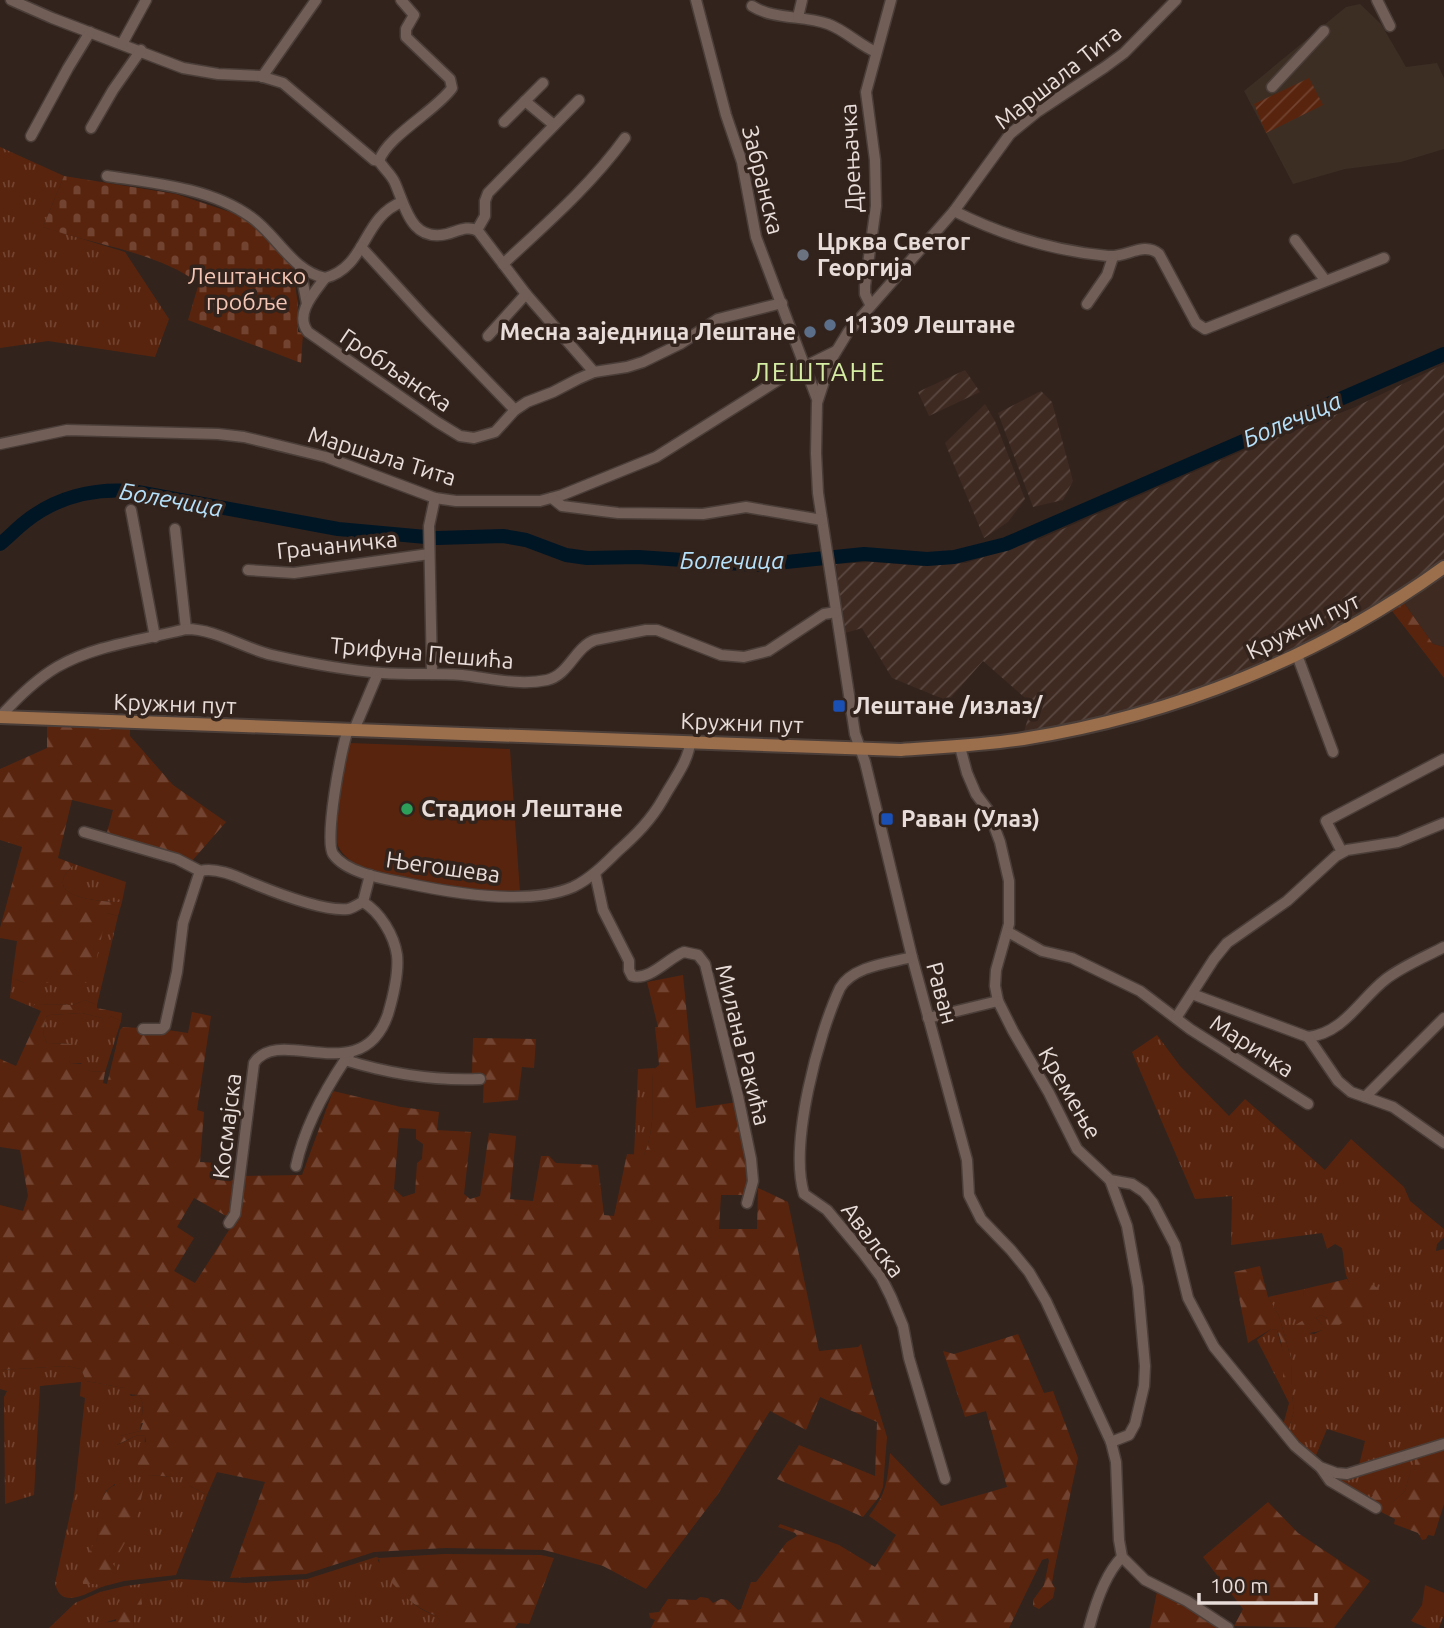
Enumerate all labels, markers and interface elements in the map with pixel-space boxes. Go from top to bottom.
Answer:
street label: Маршала Тита [990,20,1126,134]
street label: Дрењачка [835,103,866,213]
street label: Забранска [738,123,789,237]
place label: Црква Светог Георгија [817,229,970,280]
marker: Црква Светог Георгија [795,247,811,263]
park label: Лештанско гробље [188,263,306,314]
place label: 11309 Лештане [844,312,1016,337]
marker: 11309 Лештане [822,317,838,333]
place label: Месна заједница Лештане [500,319,796,344]
street label: Гробљанска [336,323,457,416]
marker: Месна заједница Лештане [802,324,818,340]
district label: ЛЕШТАНЕ [752,357,886,386]
water label: Болечица [1239,387,1345,452]
street label: Маршала Тита [305,421,459,490]
water label: Болечица [117,477,225,522]
street label: Грачаничка [275,526,399,563]
water label: Болечица [680,547,784,574]
street label: Кружни пут [1242,587,1364,664]
street label: Трифуна Пешића [329,632,515,673]
street label: Кружни пут [113,689,237,718]
place label: Лештане /излаз/ [853,693,1044,718]
marker: Лештане /излаз/ [831,698,847,714]
street label: Кружни пут [680,708,804,737]
place label: Стадион Лештане [421,796,623,821]
marker: Стадион Лештане [399,801,415,817]
place label: Раван (Улаз) [901,806,1040,832]
marker: Раван (Улаз) [879,811,895,827]
street label: Његошева [384,846,502,887]
street label: Раван [922,959,963,1027]
street label: Милана Ракића [711,962,776,1128]
street label: Маричка [1206,1009,1299,1082]
street label: Кремење [1034,1042,1107,1143]
street label: Космајска [208,1072,245,1180]
street label: Авалска [837,1197,910,1282]
scale bar [1199,1562,1316,1606]
text: 100 m [1210,1573,1268,1597]

